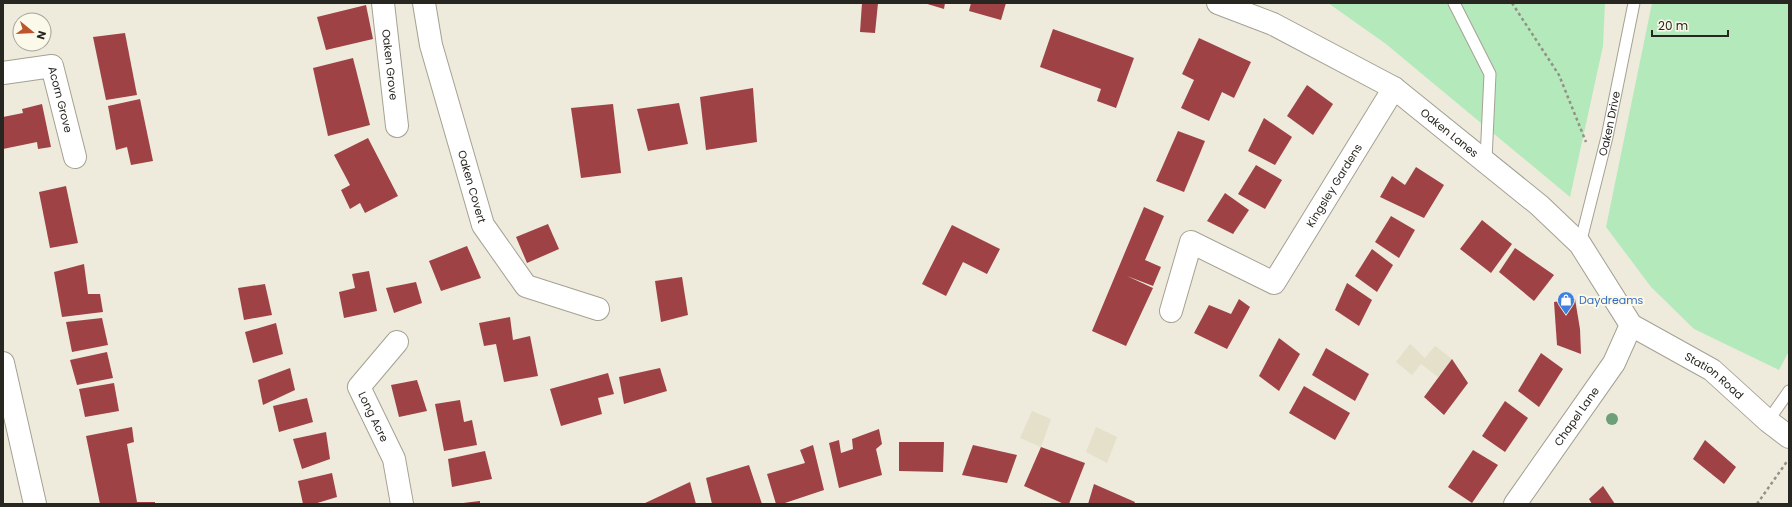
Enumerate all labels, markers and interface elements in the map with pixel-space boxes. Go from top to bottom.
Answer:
north arrow [12,12,52,52]
scale bar [1652,12,1728,38]
text: 20 m [1658,17,1688,34]
street label: Oaken Grove [378,28,402,101]
text: N [33,29,50,42]
street label: Acorn Grove [44,65,77,135]
street label: Oaken Drive [1594,89,1624,158]
street label: Oaken Lanes [1417,104,1482,161]
street label: Kingsley Gardens [1302,140,1366,230]
street label: Oaken Covert [454,148,490,225]
shop icon: Daydreams [1556,290,1576,315]
place label: Daydreams [1579,292,1644,308]
street label: Station Road [1682,348,1747,403]
street label: Chapel Lane [1550,383,1603,449]
street label: Long Acre [354,389,393,445]

